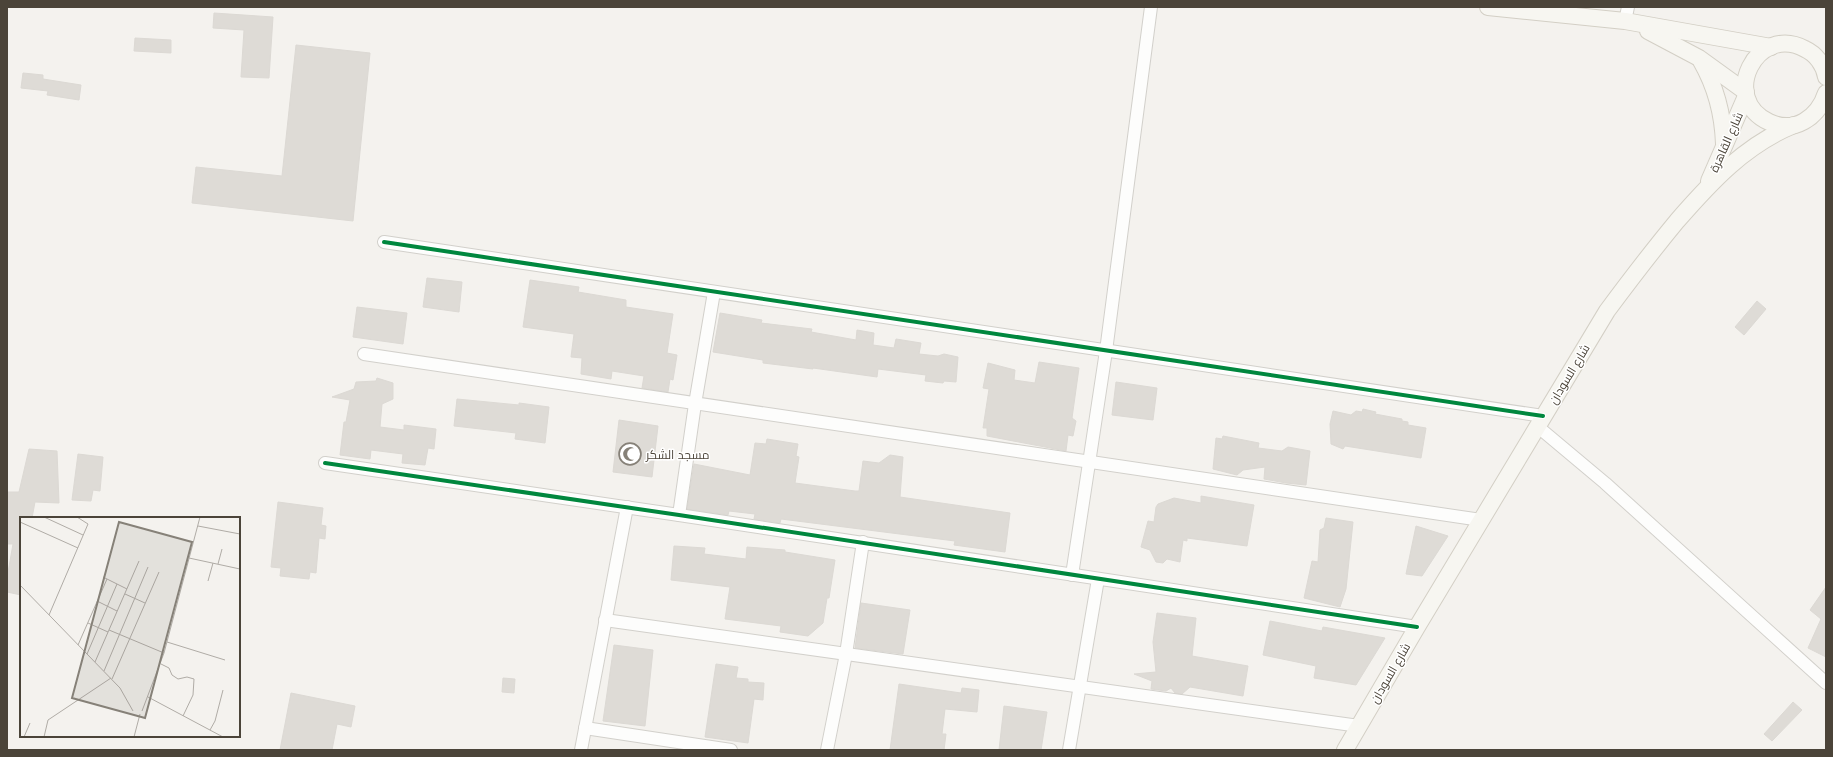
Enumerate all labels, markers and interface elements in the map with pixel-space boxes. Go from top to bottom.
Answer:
street label: شارع القاهرة [1706,109,1747,175]
street label: شارع السودان [1545,341,1594,407]
mosque icon: مسجد الشكر [617,441,643,467]
place label: مسجد الشكر [645,447,709,462]
inset map [20,517,240,737]
street label: شارع السودان [1367,640,1414,706]

